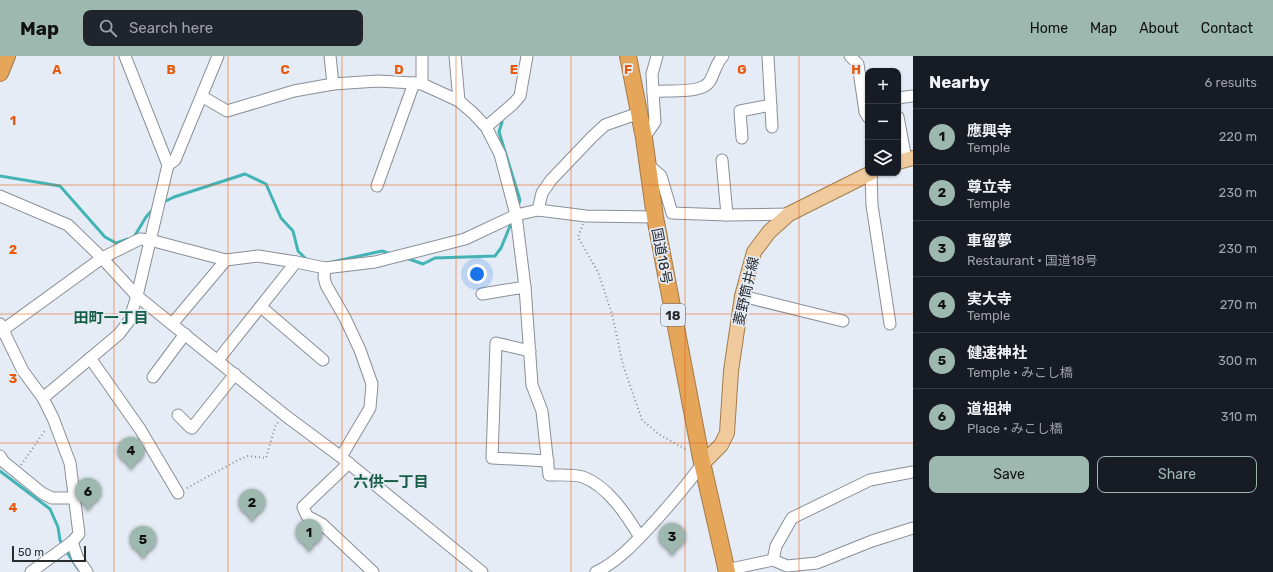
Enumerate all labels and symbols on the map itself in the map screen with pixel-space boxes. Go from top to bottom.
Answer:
text: A [52,62,62,77]
text: B [166,62,176,77]
text: C [280,62,290,77]
text: D [394,62,404,77]
text: E [510,62,518,77]
text: F [624,62,632,77]
text: G [737,62,747,77]
text: H [851,62,861,77]
text: 1 [10,113,16,128]
street label: 国道18号 [648,227,675,286]
text: 2 [9,242,17,257]
street label: 菱野筒井線 [730,255,763,327]
your location [467,264,487,284]
road number: 18 [661,304,685,326]
district label: 田町一丁目 [73,309,149,327]
text: 3 [9,371,18,386]
pin: 4 [118,437,144,470]
district label: 六供一丁目 [353,473,429,491]
pin: 6 [75,478,101,511]
pin: 2 [239,489,265,522]
text: 4 [9,500,18,515]
pin: 1 [296,519,322,552]
pin: 3 [659,523,685,556]
pin: 5 [130,526,156,559]
scale bar [12,544,86,563]

